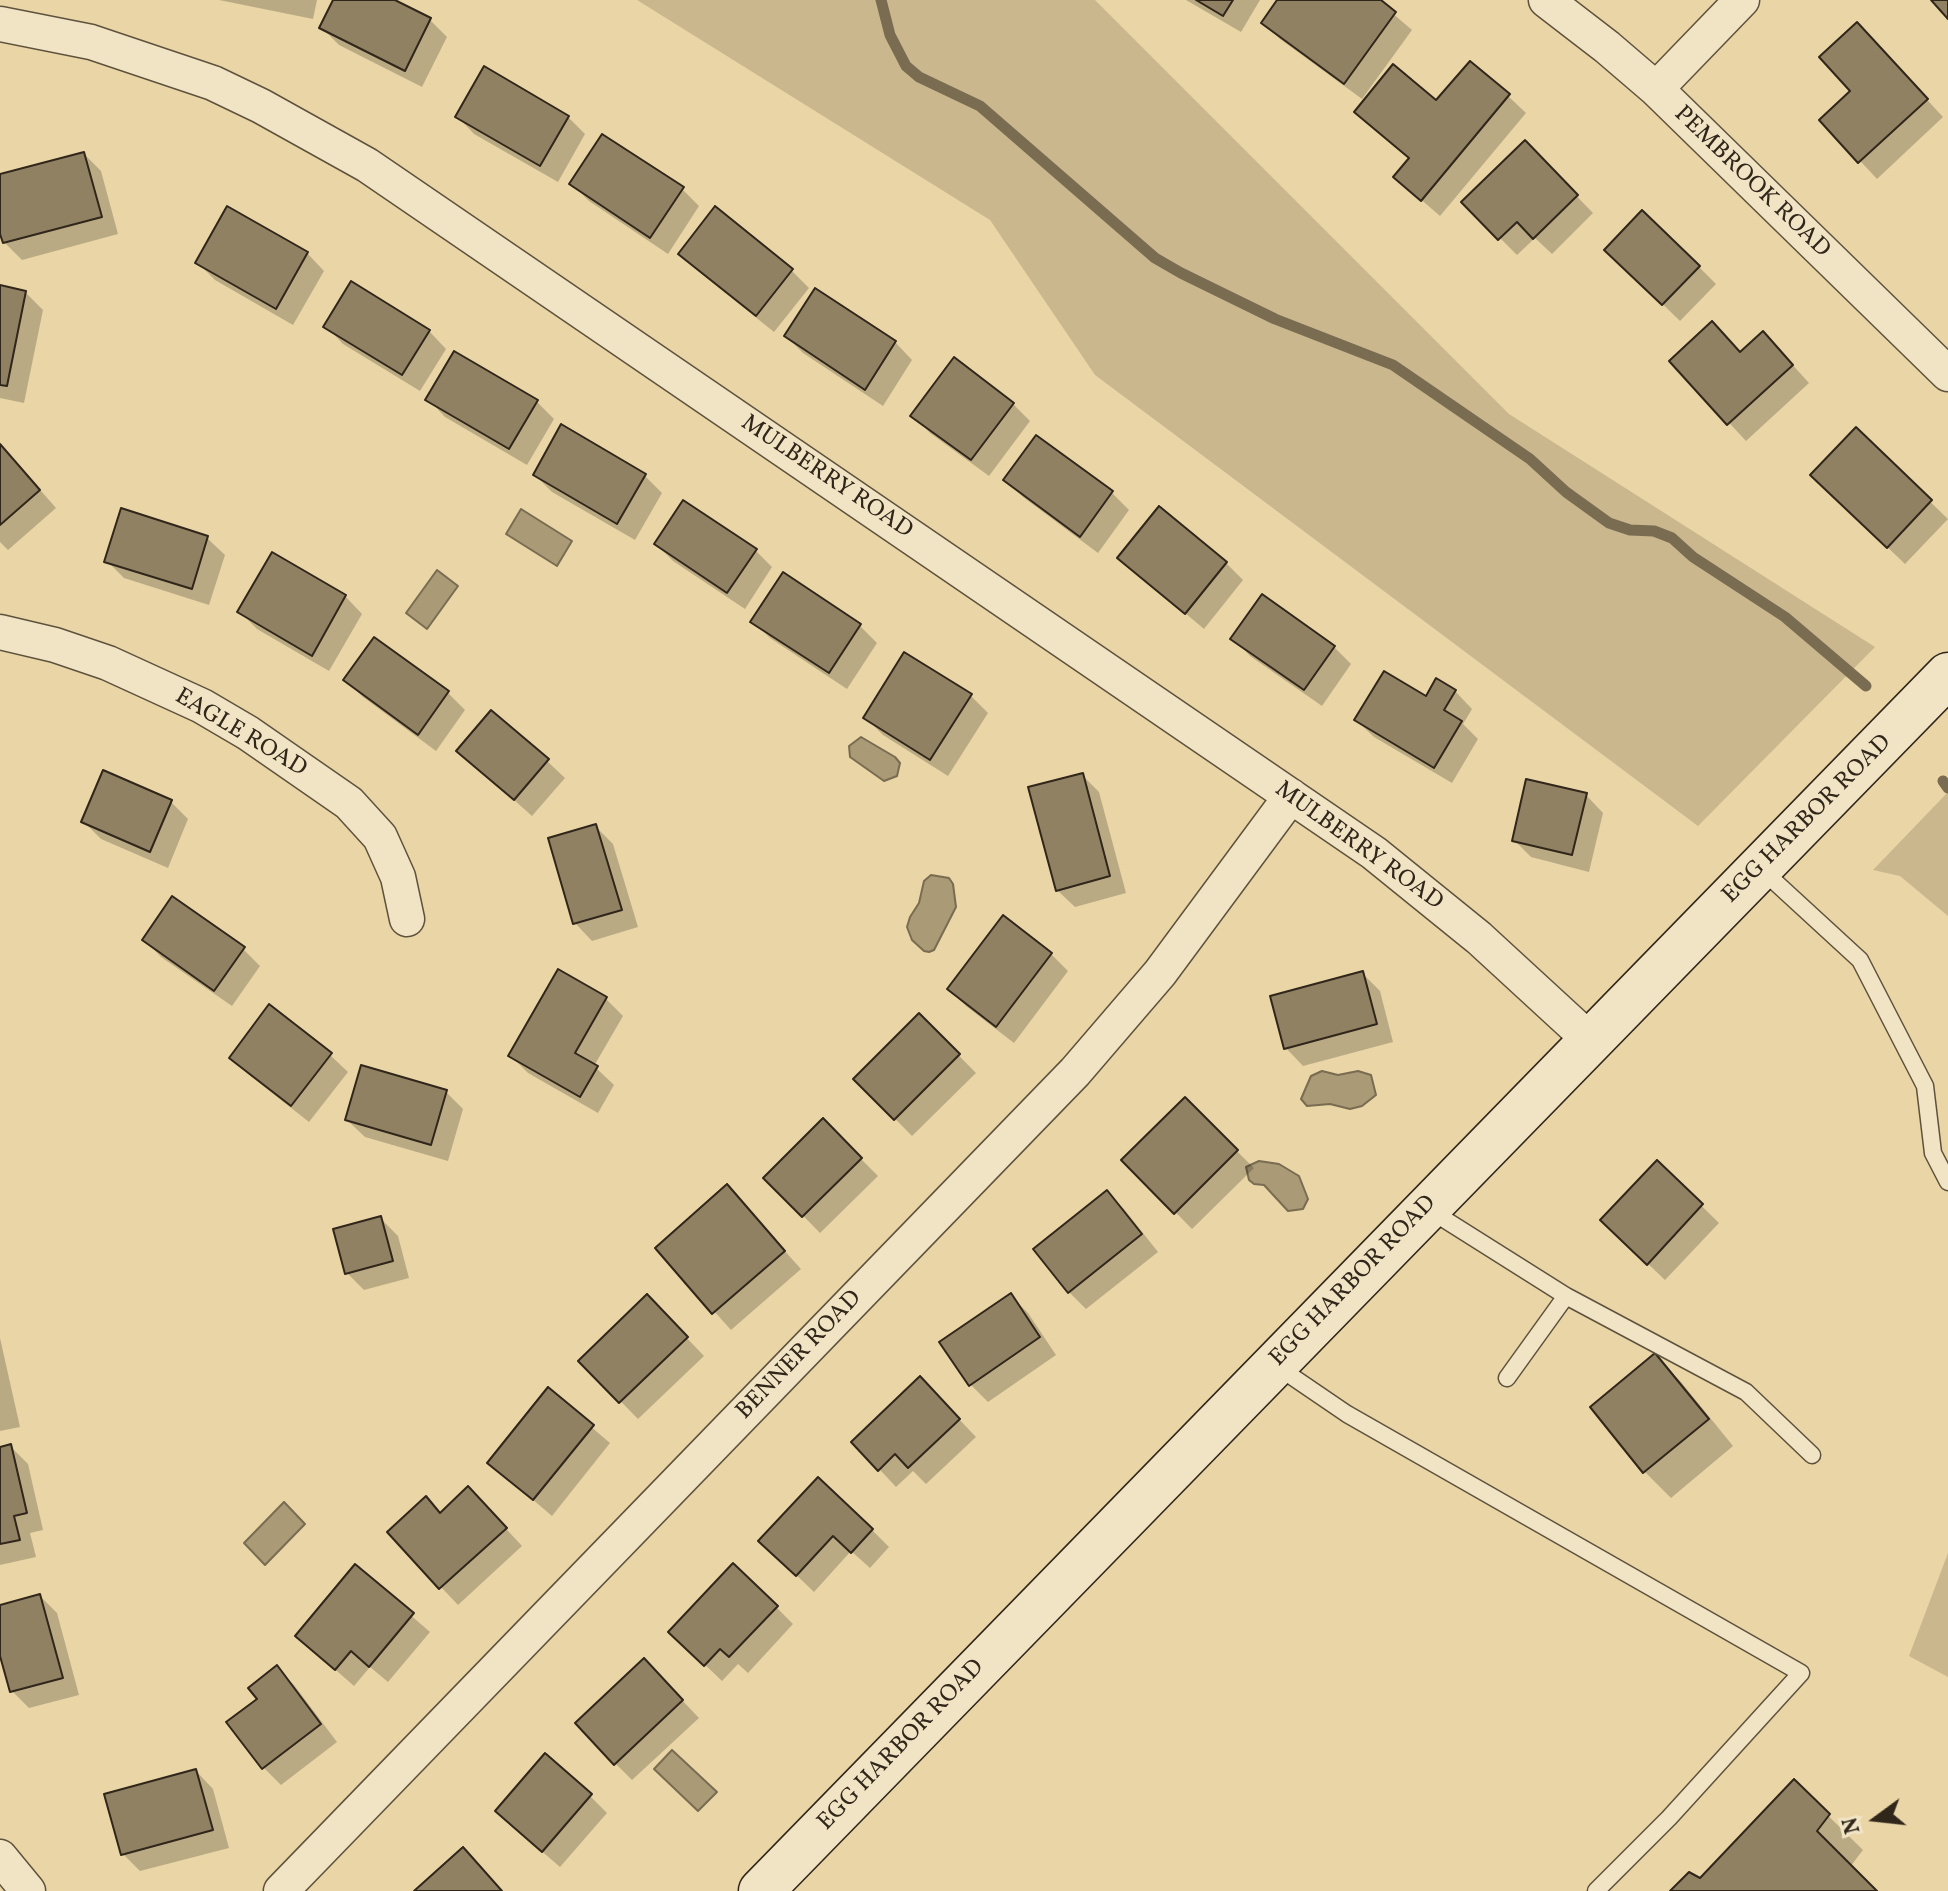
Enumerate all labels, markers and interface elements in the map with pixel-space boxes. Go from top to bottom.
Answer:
street label: PEMBROOK ROAD [1667,101,1835,265]
street label: MULBERRY ROAD [735,410,917,546]
street label: EAGLE ROAD [169,683,311,785]
street label: EGG HARBOR ROAD [1717,729,1899,911]
street label: MULBERRY ROAD [1268,776,1448,918]
street label: EGG HARBOR ROAD [1265,1190,1443,1374]
street label: BENNER ROAD [731,1285,869,1427]
street label: EGG HARBOR ROAD [813,1654,991,1838]
north arrow [1836,1779,1916,1859]
text: N [1835,1814,1869,1837]

